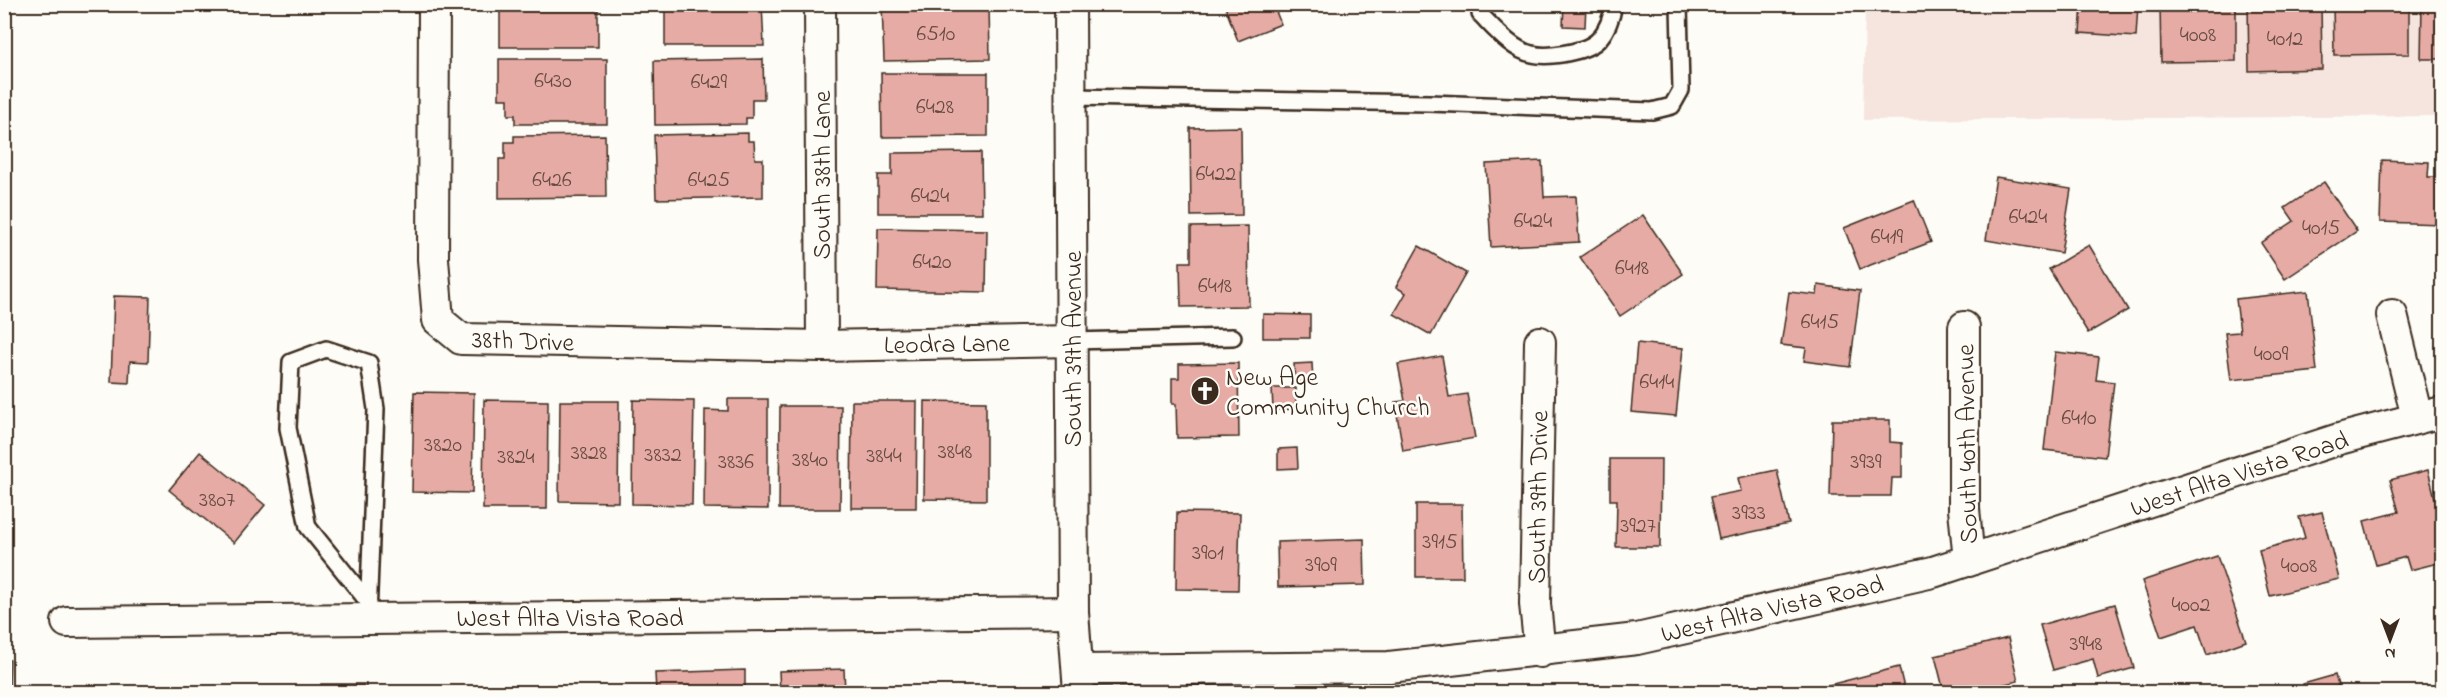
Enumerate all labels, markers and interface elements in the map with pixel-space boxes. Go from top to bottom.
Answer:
house number: 6510 [917,19,955,51]
house number: 4008 [2180,20,2216,52]
house number: 4012 [2267,24,2303,56]
house number: 6430 [534,66,572,98]
house number: 6429 [691,67,728,99]
street label: South 38th Lane [805,90,843,259]
house number: 6428 [916,92,954,124]
house number: 6422 [1196,159,1236,191]
house number: 6426 [532,165,572,197]
house number: 6425 [688,165,730,197]
house number: 6424 [911,181,949,213]
house number: 6424 [2009,202,2047,234]
house number: 6424 [1514,206,1552,238]
house number: 4015 [2302,213,2340,245]
house number: 6419 [1871,222,1904,254]
house number: 6420 [912,247,952,279]
street label: South 39th Avenue [1056,250,1094,447]
house number: 6418 [1615,253,1649,285]
house number: 6418 [1198,271,1232,303]
house number: 6415 [1801,307,1839,339]
street label: 38th Drive [471,322,575,364]
street label: Leodra Lane [884,326,1011,366]
house number: 4009 [2254,339,2289,371]
street label: South 40th Avenue [1948,343,1990,544]
place label: New Age Community Church [1226,360,1430,428]
house number: 6414 [1640,367,1674,399]
church icon: New Age Community Church [1189,375,1221,407]
house number: 6410 [2061,403,2097,435]
street label: South 39th Drive [1519,410,1561,584]
street label: West Alta Vista Road [2126,423,2354,529]
house number: 3820 [424,430,462,462]
house number: 3848 [938,437,972,469]
house number: 3828 [571,438,607,470]
house number: 3832 [644,440,682,472]
house number: 3844 [866,441,902,473]
house number: 3824 [497,442,535,474]
house number: 3840 [792,445,828,477]
house number: 3836 [718,447,754,479]
house number: 3939 [1850,447,1882,479]
house number: 3807 [199,485,235,517]
house number: 3933 [1732,498,1766,530]
house number: 3927 [1620,511,1656,543]
house number: 3915 [1422,527,1458,559]
house number: 3901 [1192,538,1224,570]
house number: 3909 [1305,550,1337,582]
house number: 4008 [2281,551,2317,583]
street label: West Alta Vista Road [1658,567,1888,655]
house number: 4002 [2171,590,2211,622]
street label: West Alta Vista Road [456,601,684,639]
north arrow [2360,610,2420,670]
house number: 3948 [2069,629,2103,661]
text: N [2384,641,2395,665]

